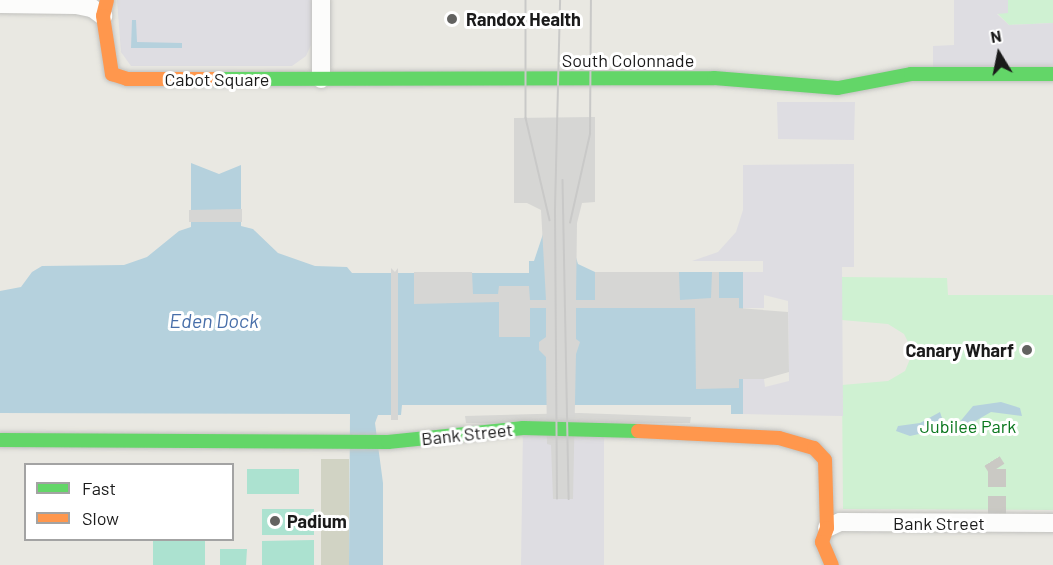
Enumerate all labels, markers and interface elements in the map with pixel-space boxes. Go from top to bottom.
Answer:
place label: Randox Health [466,8,581,30]
marker: Randox Health [443,10,461,28]
north arrow [969,24,1029,84]
text: N [989,26,1003,46]
street label: South Colonnade [562,49,694,71]
street label: Cabot Square [165,68,269,90]
water label: Eden Dock [169,308,259,332]
place label: Canary Wharf [905,339,1014,361]
marker: Canary Wharf [1018,341,1036,359]
park label: Jubilee Park [920,415,1016,437]
street label: Bank Street [420,418,514,450]
legend [24,463,234,541]
text: Fast [82,477,116,499]
text: Slow [82,507,119,529]
place label: Padium [287,510,347,532]
street label: Bank Street [893,512,985,534]
marker: Padium [268,514,282,528]

